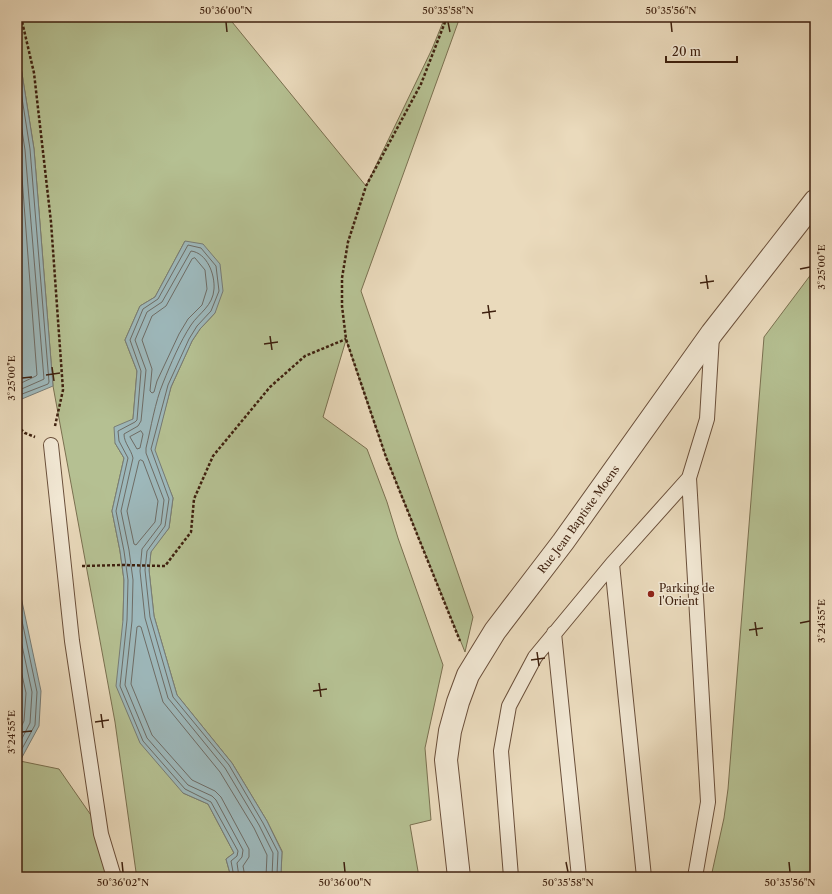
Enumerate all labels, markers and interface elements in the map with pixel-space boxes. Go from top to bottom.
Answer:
text: 50°36'00"N [199,4,253,17]
text: 50°35'58"N [422,4,474,17]
text: 50°35'56"N [645,4,697,17]
scale bar [666,38,737,64]
text: 20 m [672,44,701,59]
text: 3°25'00"E [815,244,828,290]
text: 3°25'00"E [5,355,18,401]
street label: Rue Jean Baptiste Moens [535,462,623,576]
place label: Parking de l'Orient [659,581,715,608]
marker: Parking de l'Orient [646,589,656,599]
text: 3°24'55"E [815,599,828,643]
text: 3°24'55"E [5,710,18,754]
text: 50°36'02"N [97,876,149,889]
text: 50°36'00"N [318,876,372,889]
text: 50°35'58"N [542,876,594,889]
text: 50°35'56"N [764,876,816,889]

